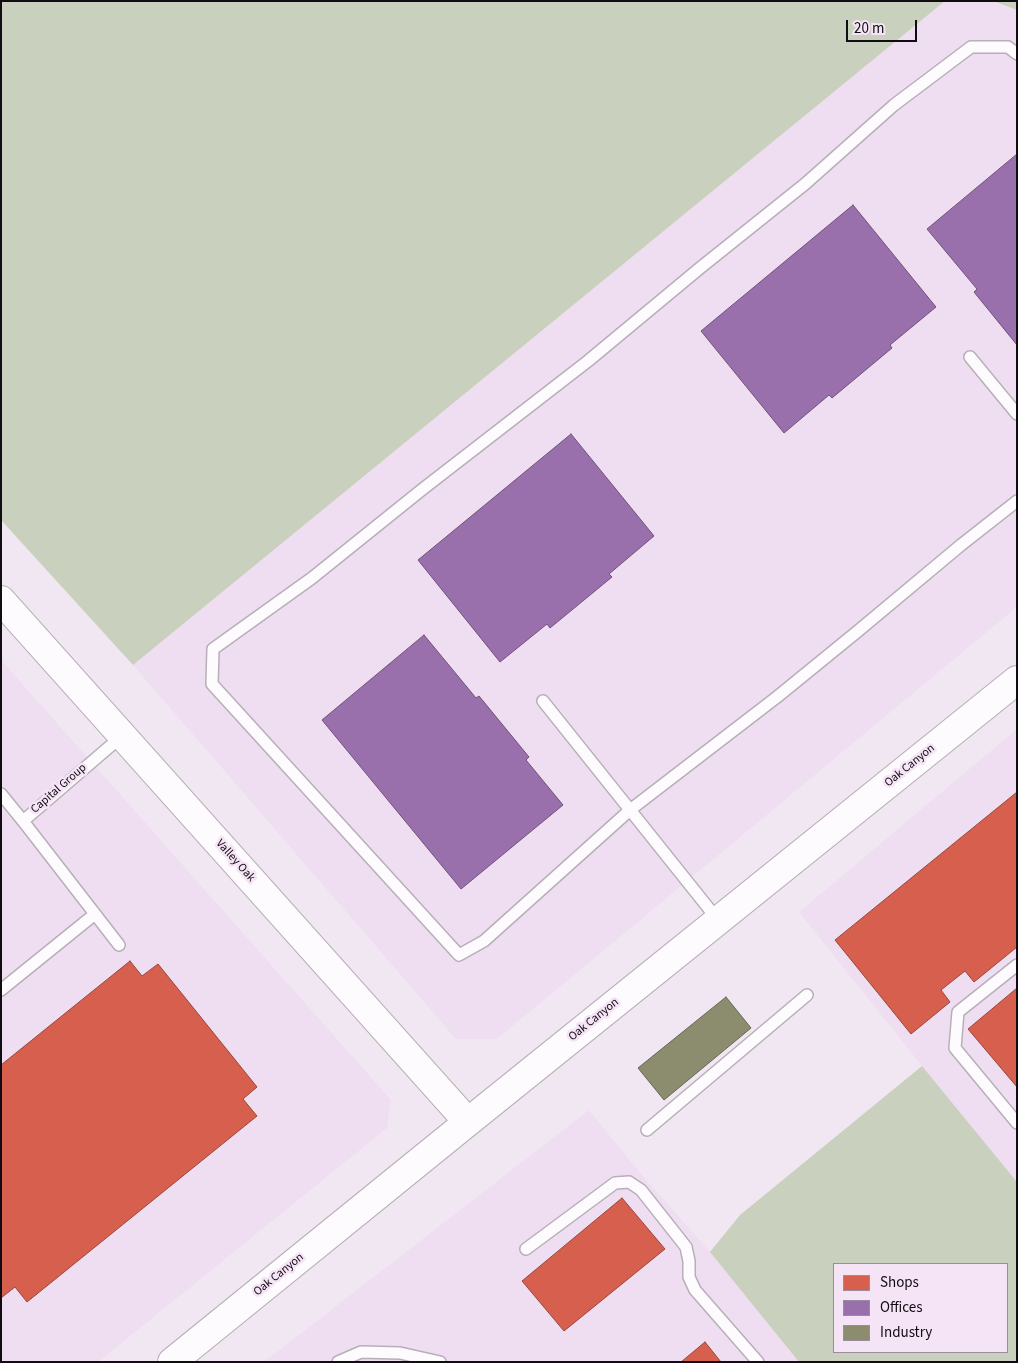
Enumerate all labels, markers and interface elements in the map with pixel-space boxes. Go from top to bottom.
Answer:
scale bar [848,10,919,42]
text: 20 m [854,18,884,39]
street label: Oak Canyon [882,741,938,791]
street label: Capital Group [28,761,90,817]
street label: Valley Oak [212,837,258,885]
street label: Oak Canyon [566,995,622,1045]
street label: Oak Canyon [251,1250,307,1300]
legend [833,1263,1008,1353]
text: Shops [880,1272,919,1293]
text: Offices [880,1297,923,1318]
text: Industry [880,1322,932,1343]

